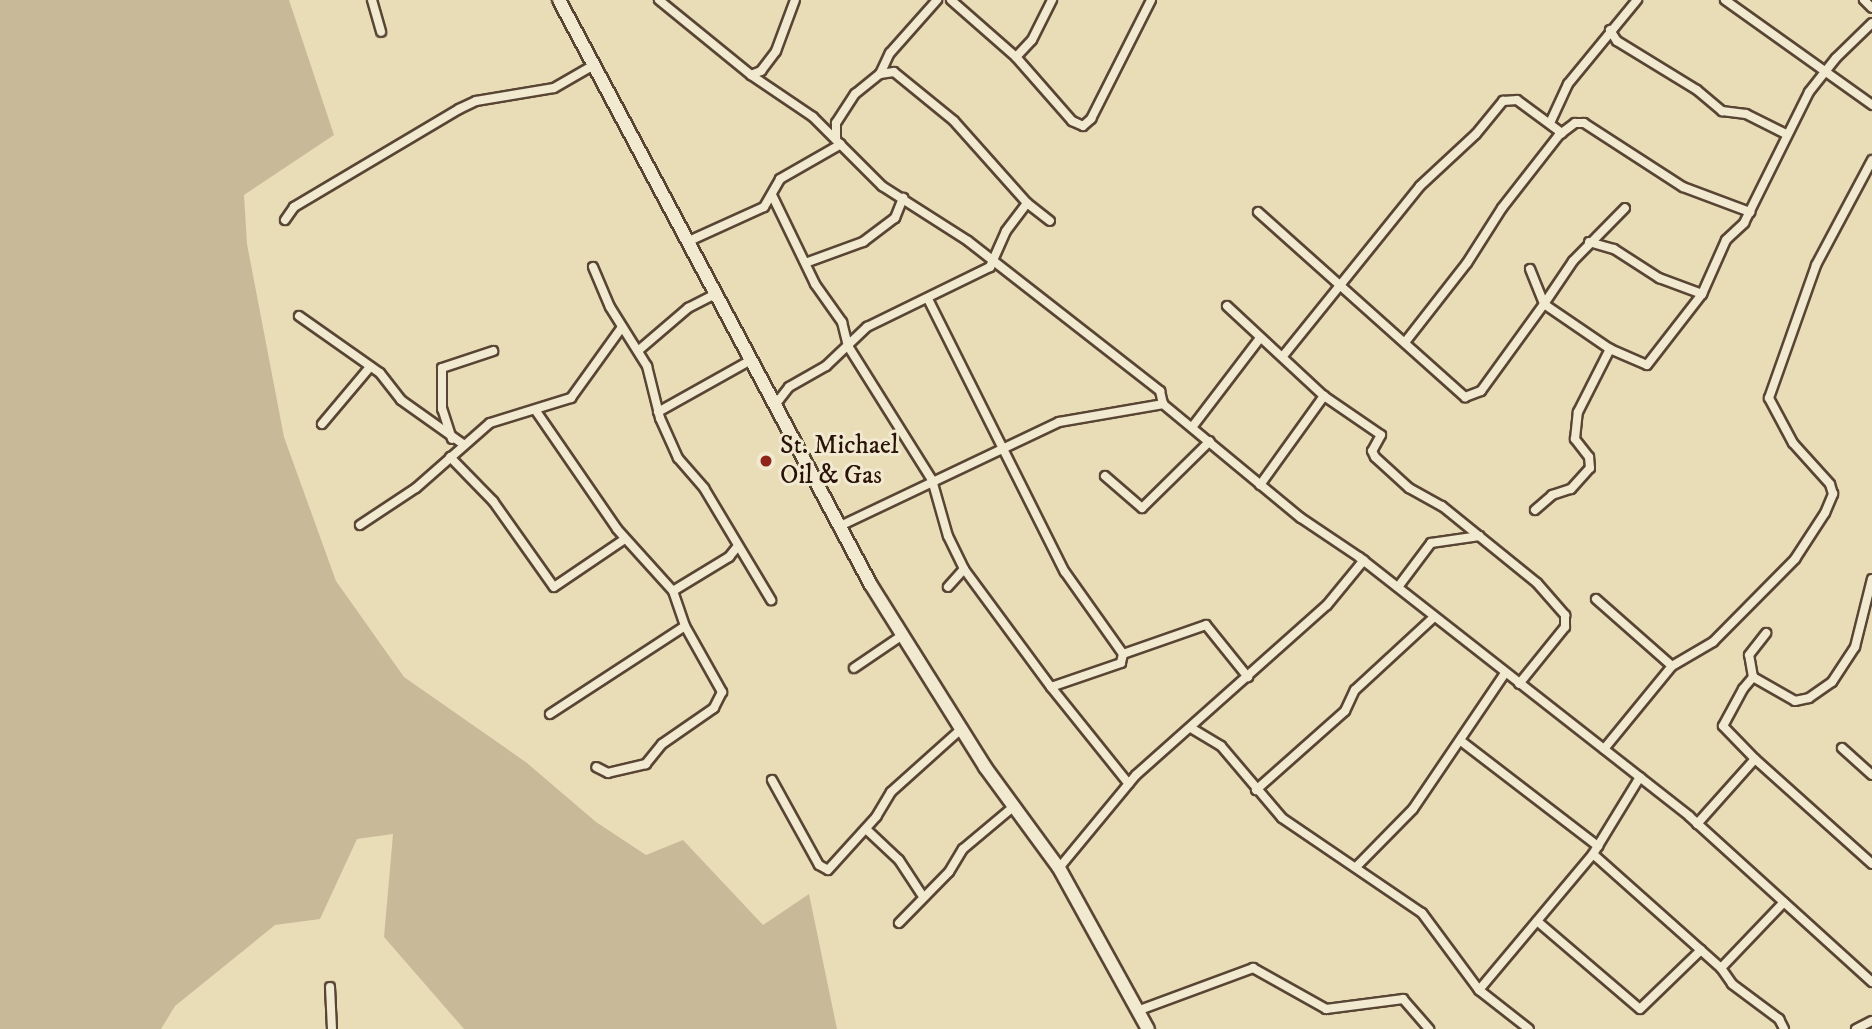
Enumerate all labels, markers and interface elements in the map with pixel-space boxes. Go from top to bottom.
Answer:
place label: St. Michael Oil & Gas [780,430,899,492]
marker: St. Michael Oil & Gas [758,453,774,469]

